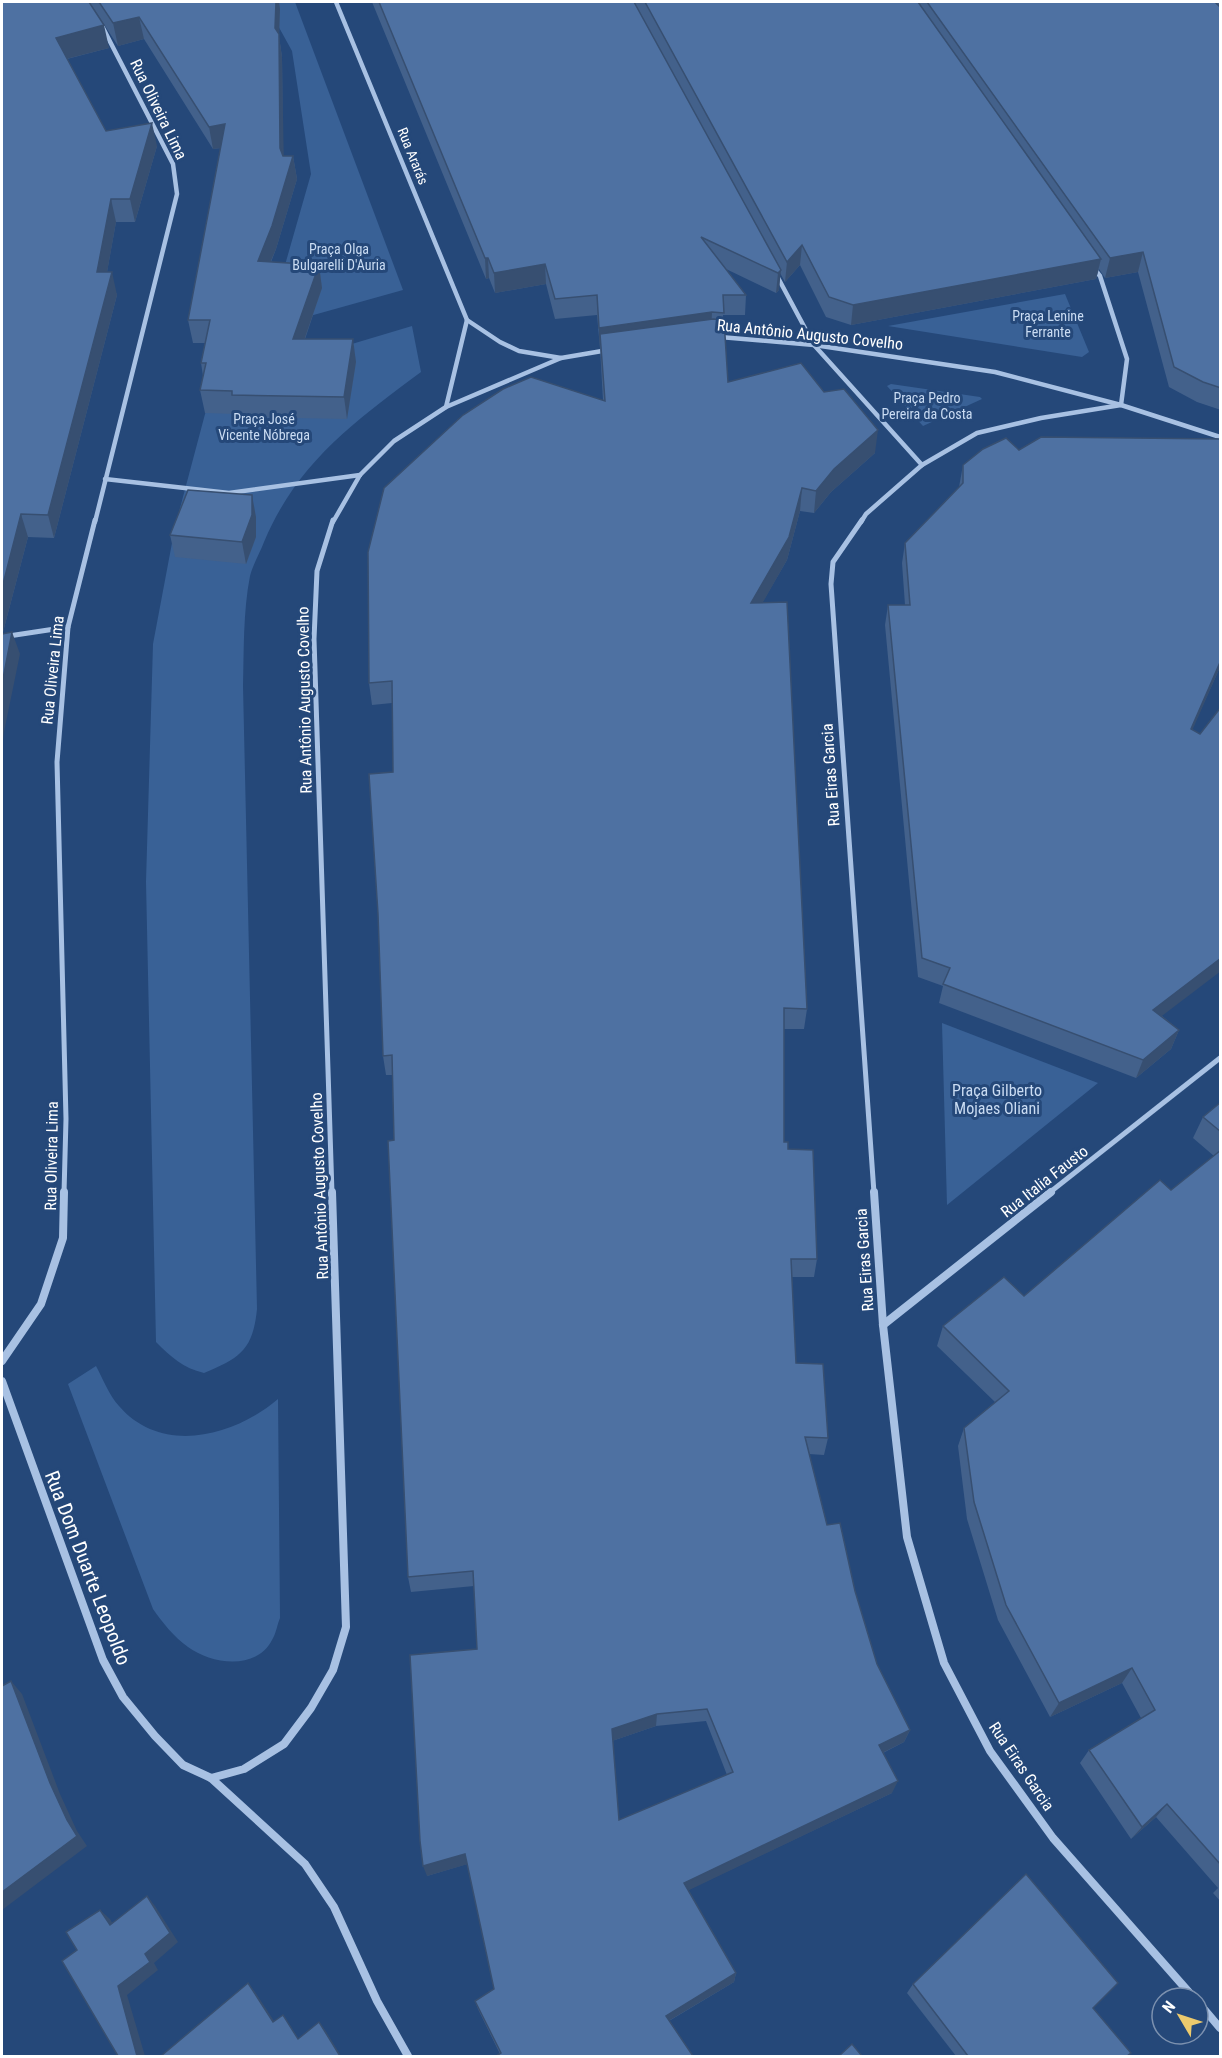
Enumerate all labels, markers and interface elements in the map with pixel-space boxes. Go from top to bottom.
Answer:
street label: Rua Oliveira Lima [126,56,191,163]
street label: Rua Ararás [394,125,432,187]
park label: Praça Olga Bulgarelli D'Auria [292,241,386,273]
park label: Praça Lenine Ferrante [1012,308,1084,340]
street label: Rua Antônio Augusto Covelho [716,315,904,354]
park label: Praça Pedro Pereira da Costa [881,390,973,422]
park label: Praça José Vicente Nóbrega [218,411,310,443]
street label: Rua Antônio Augusto Covelho [293,606,316,794]
street label: Rua Oliveira Lima [37,615,68,725]
street label: Rua Eiras Garcia [817,723,844,827]
park label: Praça Gilberto Mojaes Oliani [952,1081,1042,1118]
street label: Rua Antônio Augusto Covelho [307,1092,332,1280]
street label: Rua Oliveira Lima [41,1101,62,1211]
street label: Rua Italia Fausto [997,1141,1092,1221]
street label: Rua Eiras Garcia [851,1208,878,1312]
street label: Rua Dom Duarte Leopoldo [40,1468,136,1668]
street label: Rua Eiras Garcia [985,1718,1058,1814]
north arrow [1150,1986,1210,2046]
text: N [1158,1997,1179,2017]

